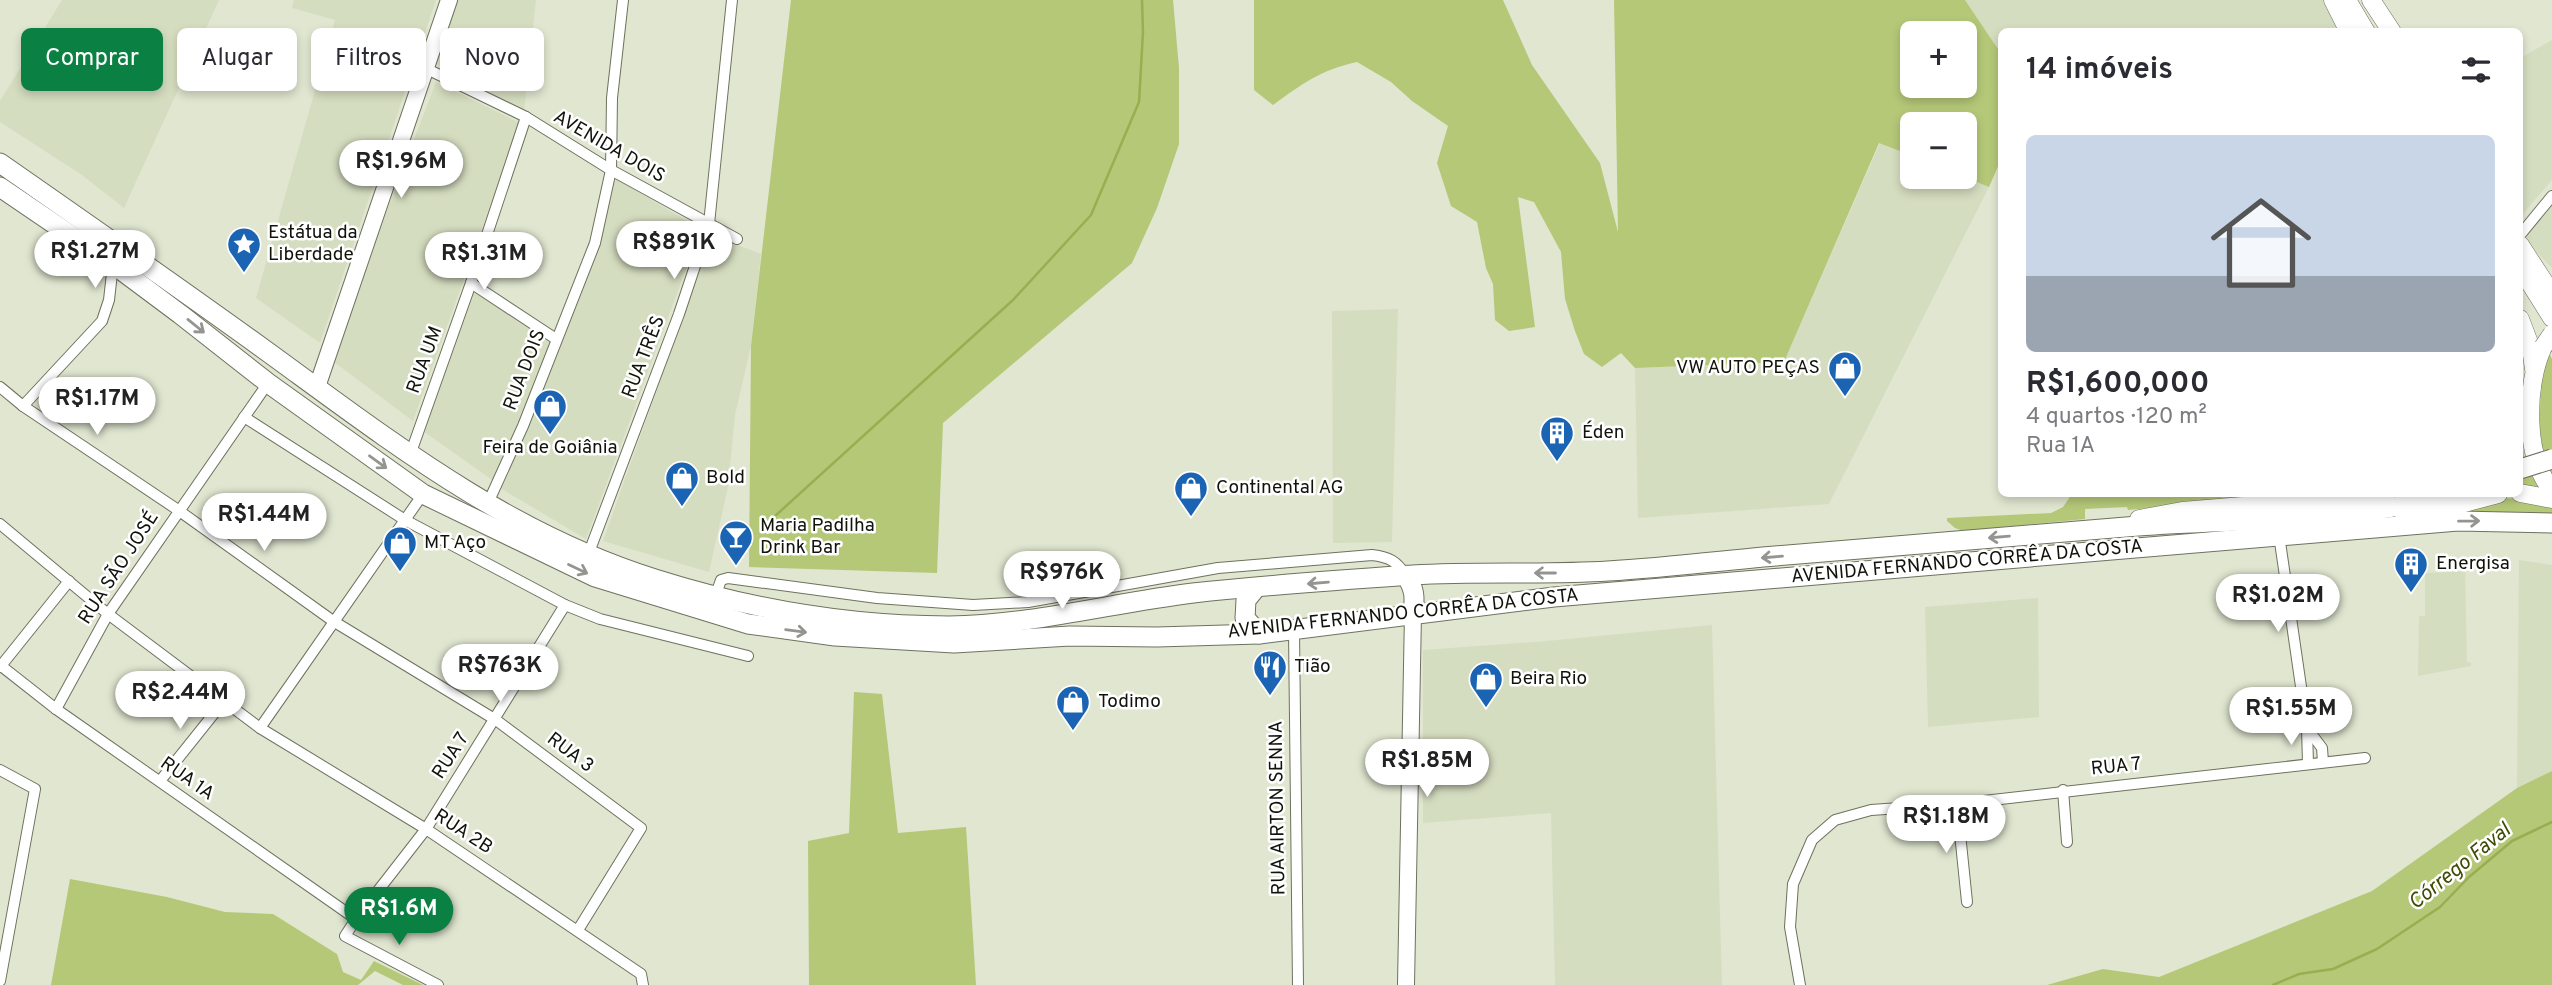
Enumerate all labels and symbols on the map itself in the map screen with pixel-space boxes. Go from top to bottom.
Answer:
street label: AVENIDA DOIS [549,105,669,189]
pin: R$1.96M [336,140,466,200]
place label: Estátua da Liberdade [268,221,358,267]
pin: R$891K [617,222,731,281]
place icon: Estátua da Liberdade [225,225,263,274]
pin: R$1.27M [30,230,160,290]
pin: R$1.31M [419,232,549,292]
street label: RUA TRÊS [616,312,671,402]
one-way arrow [186,318,204,333]
street label: RUA UM [402,323,448,397]
street label: RUA DOIS [499,326,551,414]
shop icon: VW AUTO PEÇAS [1826,349,1864,398]
place label: VW AUTO PEÇAS [1676,356,1820,380]
pin: R$1.17M [32,378,162,437]
shop icon: Feira de Goiânia [531,387,569,436]
building icon: Éden [1538,414,1576,463]
place label: Éden [1582,420,1625,445]
place label: Feira de Goiânia [482,436,618,460]
one-way arrow [368,455,387,469]
shop icon: Bold [663,459,701,508]
place label: Bold [706,466,745,490]
shop icon: Continental AG [1172,469,1210,518]
place label: Continental AG [1216,476,1344,500]
pin: R$1.44M [199,494,329,553]
street label: RUA SÃO JOSÉ [73,506,164,629]
place label: Maria Padilha Drink Bar [760,514,875,560]
one-way arrow [2457,515,2480,528]
bar icon: Maria Padilha Drink Bar [717,518,755,567]
shop icon: MT Aço [381,524,419,573]
place label: MT Aço [424,531,486,555]
one-way arrow [1988,531,2010,544]
street label: AVENIDA FERNANDO CORRÊA DA COSTA [1790,534,2144,589]
building icon: Energisa [2392,545,2430,594]
one-way arrow [1761,551,1784,564]
pin: R$976K [1005,552,1119,611]
place label: Energisa [2436,552,2510,576]
one-way arrow [567,563,588,576]
one-way arrow [1534,566,1557,580]
pin: R$1.02M [2213,574,2343,634]
one-way arrow [1307,577,1330,590]
street label: AVENIDA FERNANDO CORRÊA DA COSTA [1226,583,1580,644]
one-way arrow [784,625,807,638]
pin: R$763K [443,644,557,704]
restaurant icon: Tião [1251,648,1289,697]
place label: Tião [1294,655,1331,679]
shop icon: Beira Rio [1467,660,1505,709]
place label: Beira Rio [1510,667,1587,691]
pin: R$2.44M [115,672,245,731]
shop icon: Todimo [1054,683,1092,732]
pin: R$1.55M [2226,688,2356,747]
place label: Todimo [1098,690,1161,714]
street label: RUA AIRTON SENNA [1264,720,1292,896]
street label: RUA 7 [427,728,475,784]
street label: RUA 3 [542,728,598,778]
pin: R$1.85M [1362,740,1492,799]
street label: RUA 1A [155,752,219,806]
street label: RUA 7 [2090,752,2142,782]
pin: R$1.18M [1881,796,2011,855]
street label: RUA 2B [429,804,497,860]
water label: Córrego Faval [2403,816,2518,916]
pin: R$1.6M [342,888,456,947]

